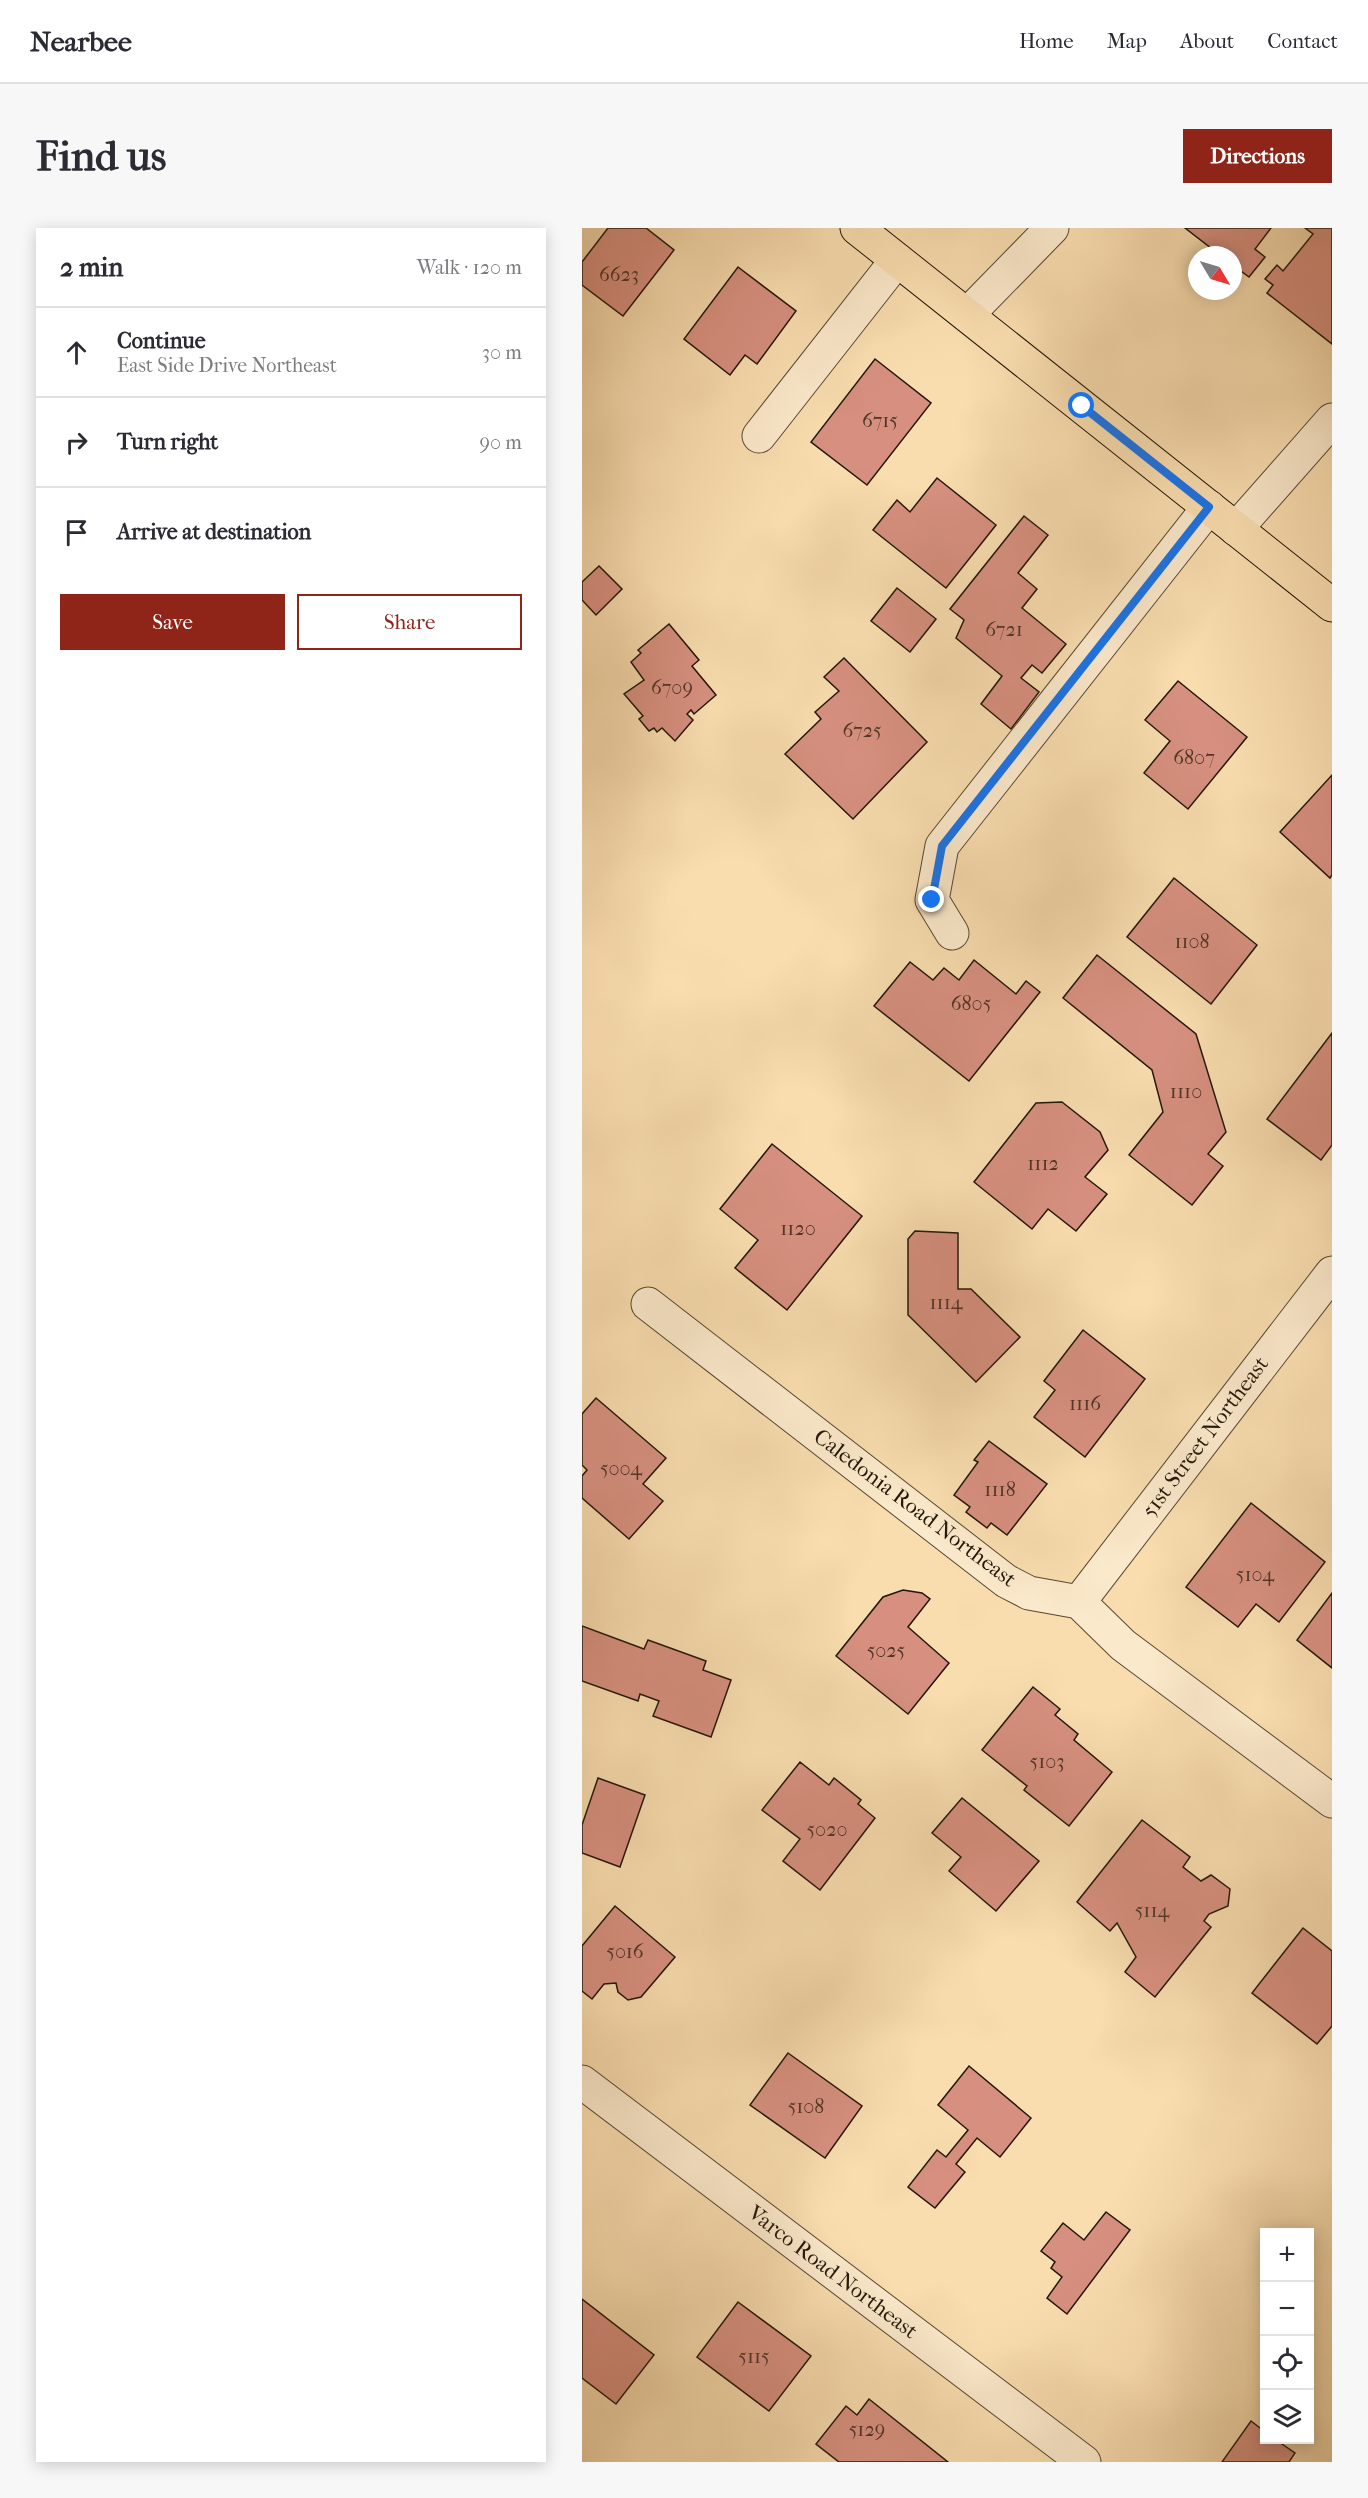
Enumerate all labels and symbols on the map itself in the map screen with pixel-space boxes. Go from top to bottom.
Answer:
north arrow [1188,246,1242,300]
house number: 6623 [599,263,639,286]
route start [1068,392,1094,418]
house number: 6715 [862,409,898,432]
house number: 6721 [985,618,1023,641]
house number: 6709 [651,676,693,699]
house number: 6725 [842,719,882,742]
house number: 6807 [1173,746,1215,769]
route end [918,886,944,912]
house number: 1108 [1174,930,1210,953]
house number: 6805 [951,992,991,1015]
house number: 1110 [1170,1080,1202,1103]
house number: 1112 [1027,1152,1059,1175]
house number: 1120 [780,1217,816,1240]
house number: 1114 [929,1291,964,1314]
street label: 51st Street Northeast [1136,1351,1274,1523]
house number: 1116 [1069,1392,1101,1415]
street label: Caledonia Road Northeast [809,1423,1021,1593]
house number: 5004 [600,1457,643,1480]
house number: 1118 [984,1478,1016,1501]
house number: 5104 [1236,1563,1275,1586]
house number: 5025 [867,1639,905,1662]
house number: 5103 [1030,1750,1064,1773]
house number: 5020 [807,1818,847,1841]
house number: 5114 [1135,1899,1171,1922]
house number: 5016 [606,1940,644,1963]
house number: 5108 [788,2095,824,2118]
street label: Varco Road Northeast [742,2199,923,2344]
house number: 5115 [738,2345,770,2368]
house number: 5129 [849,2418,885,2441]

